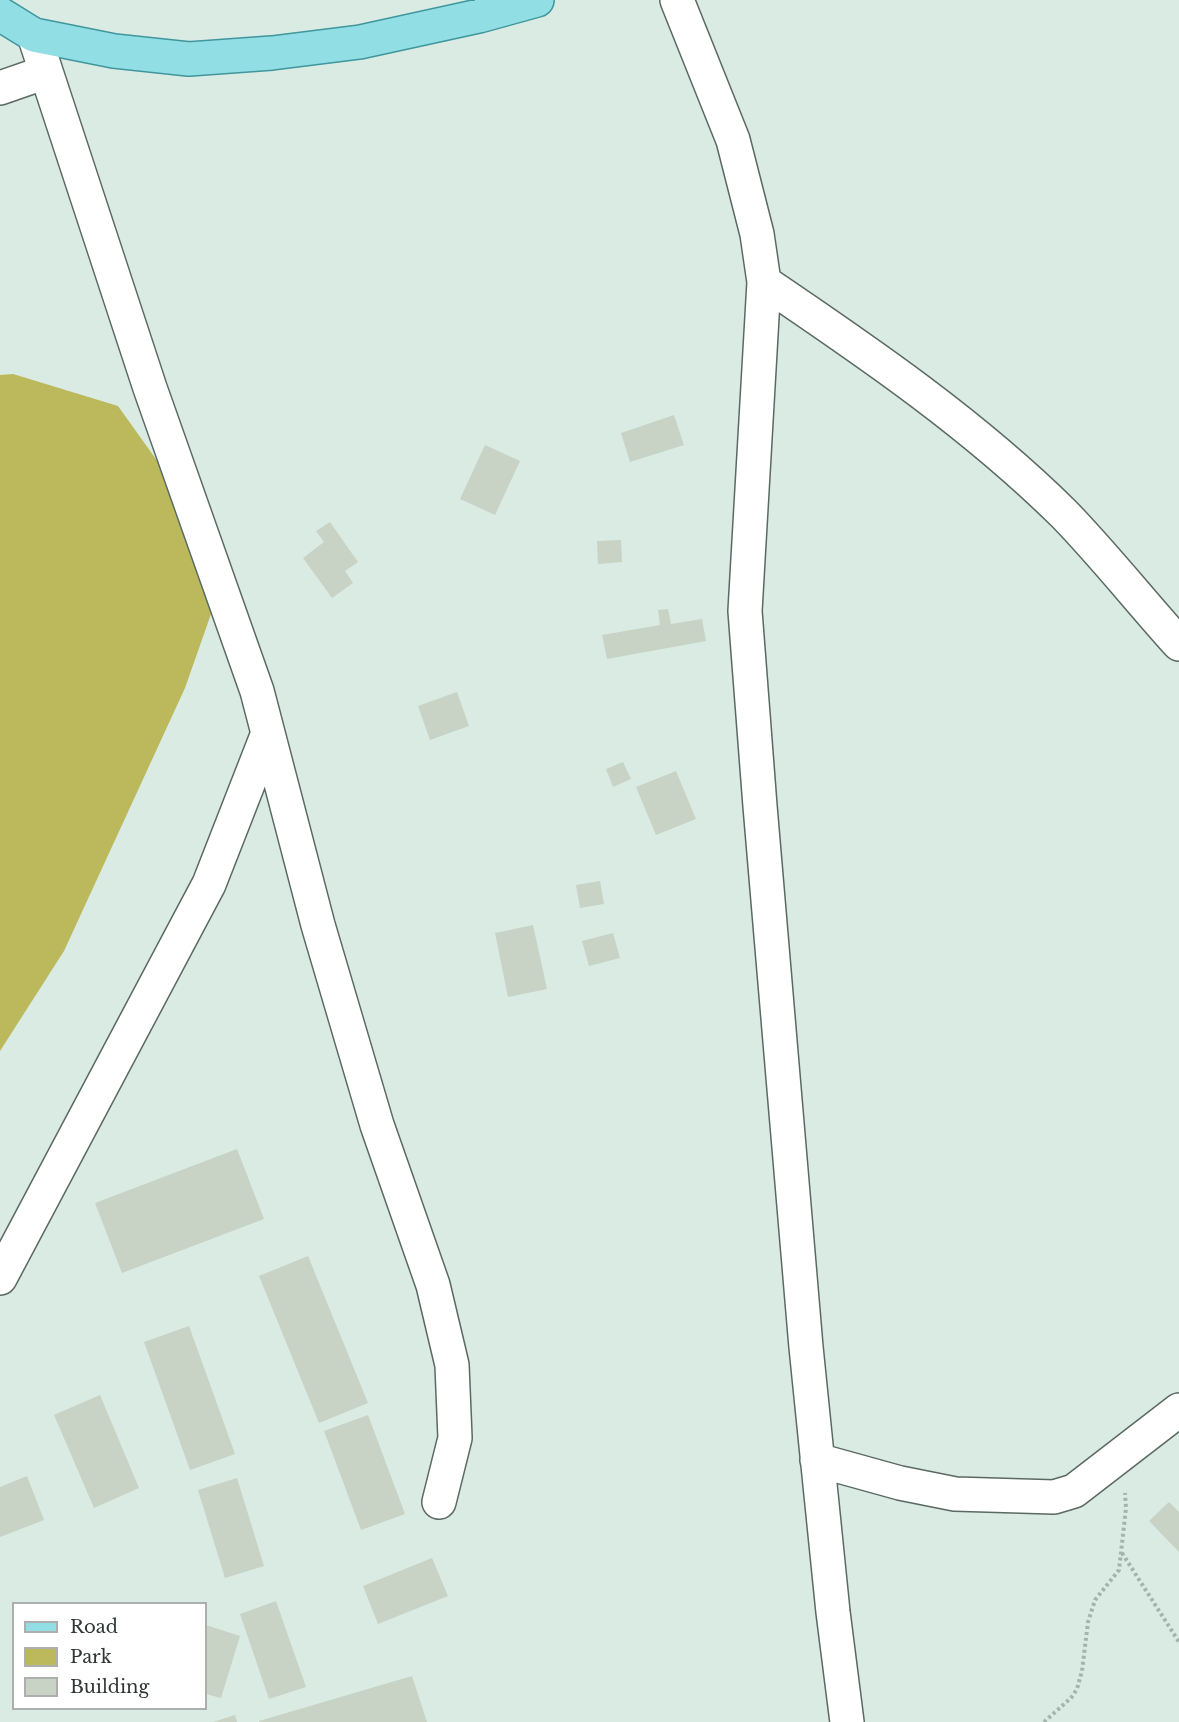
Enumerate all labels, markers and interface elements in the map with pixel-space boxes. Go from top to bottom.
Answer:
legend [12,1602,207,1710]
text: Road [70,1616,118,1638]
text: Park [70,1646,112,1668]
text: Building [70,1676,149,1698]

